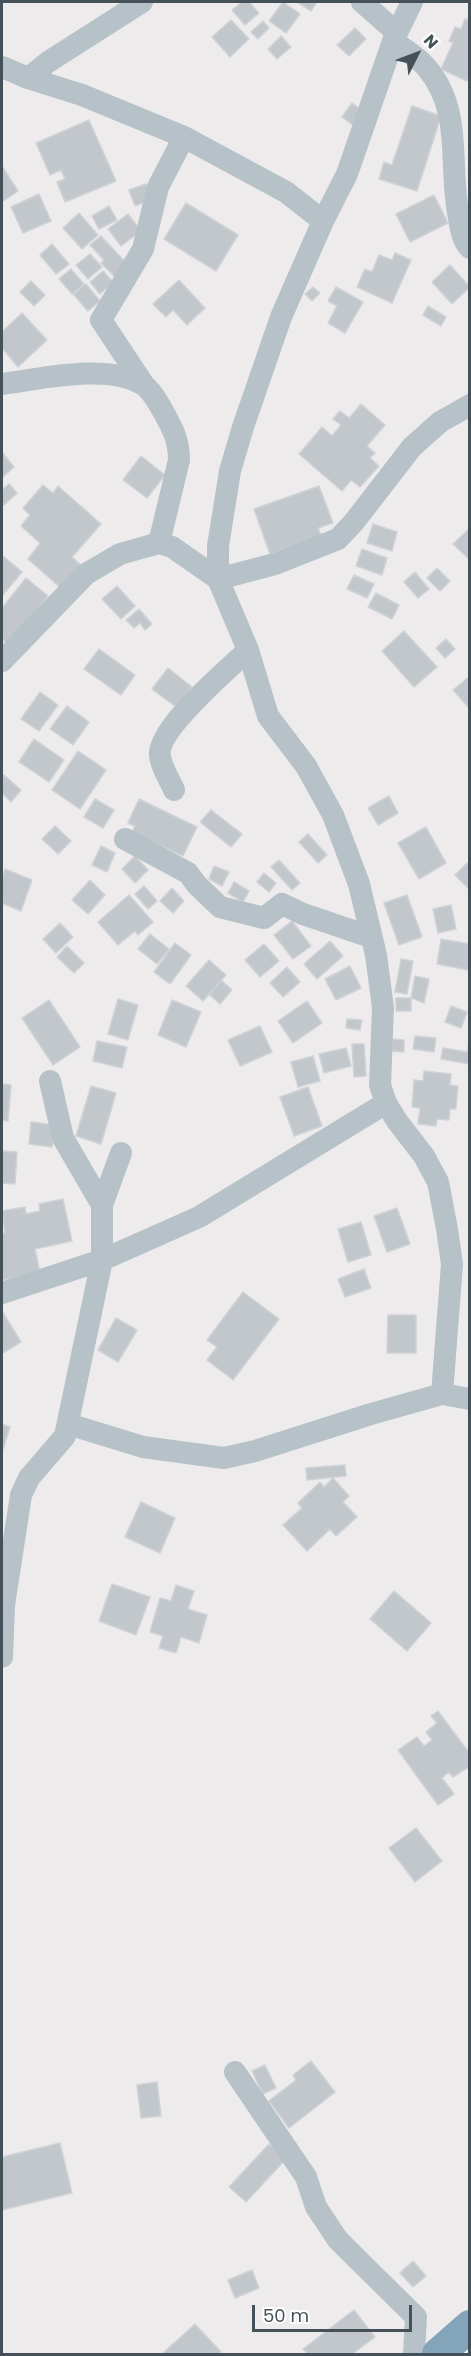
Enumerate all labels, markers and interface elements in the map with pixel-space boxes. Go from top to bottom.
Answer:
north arrow [387,24,447,84]
text: N [418,29,443,54]
scale bar [255,2293,416,2331]
text: 50 m [263,2303,309,2328]

